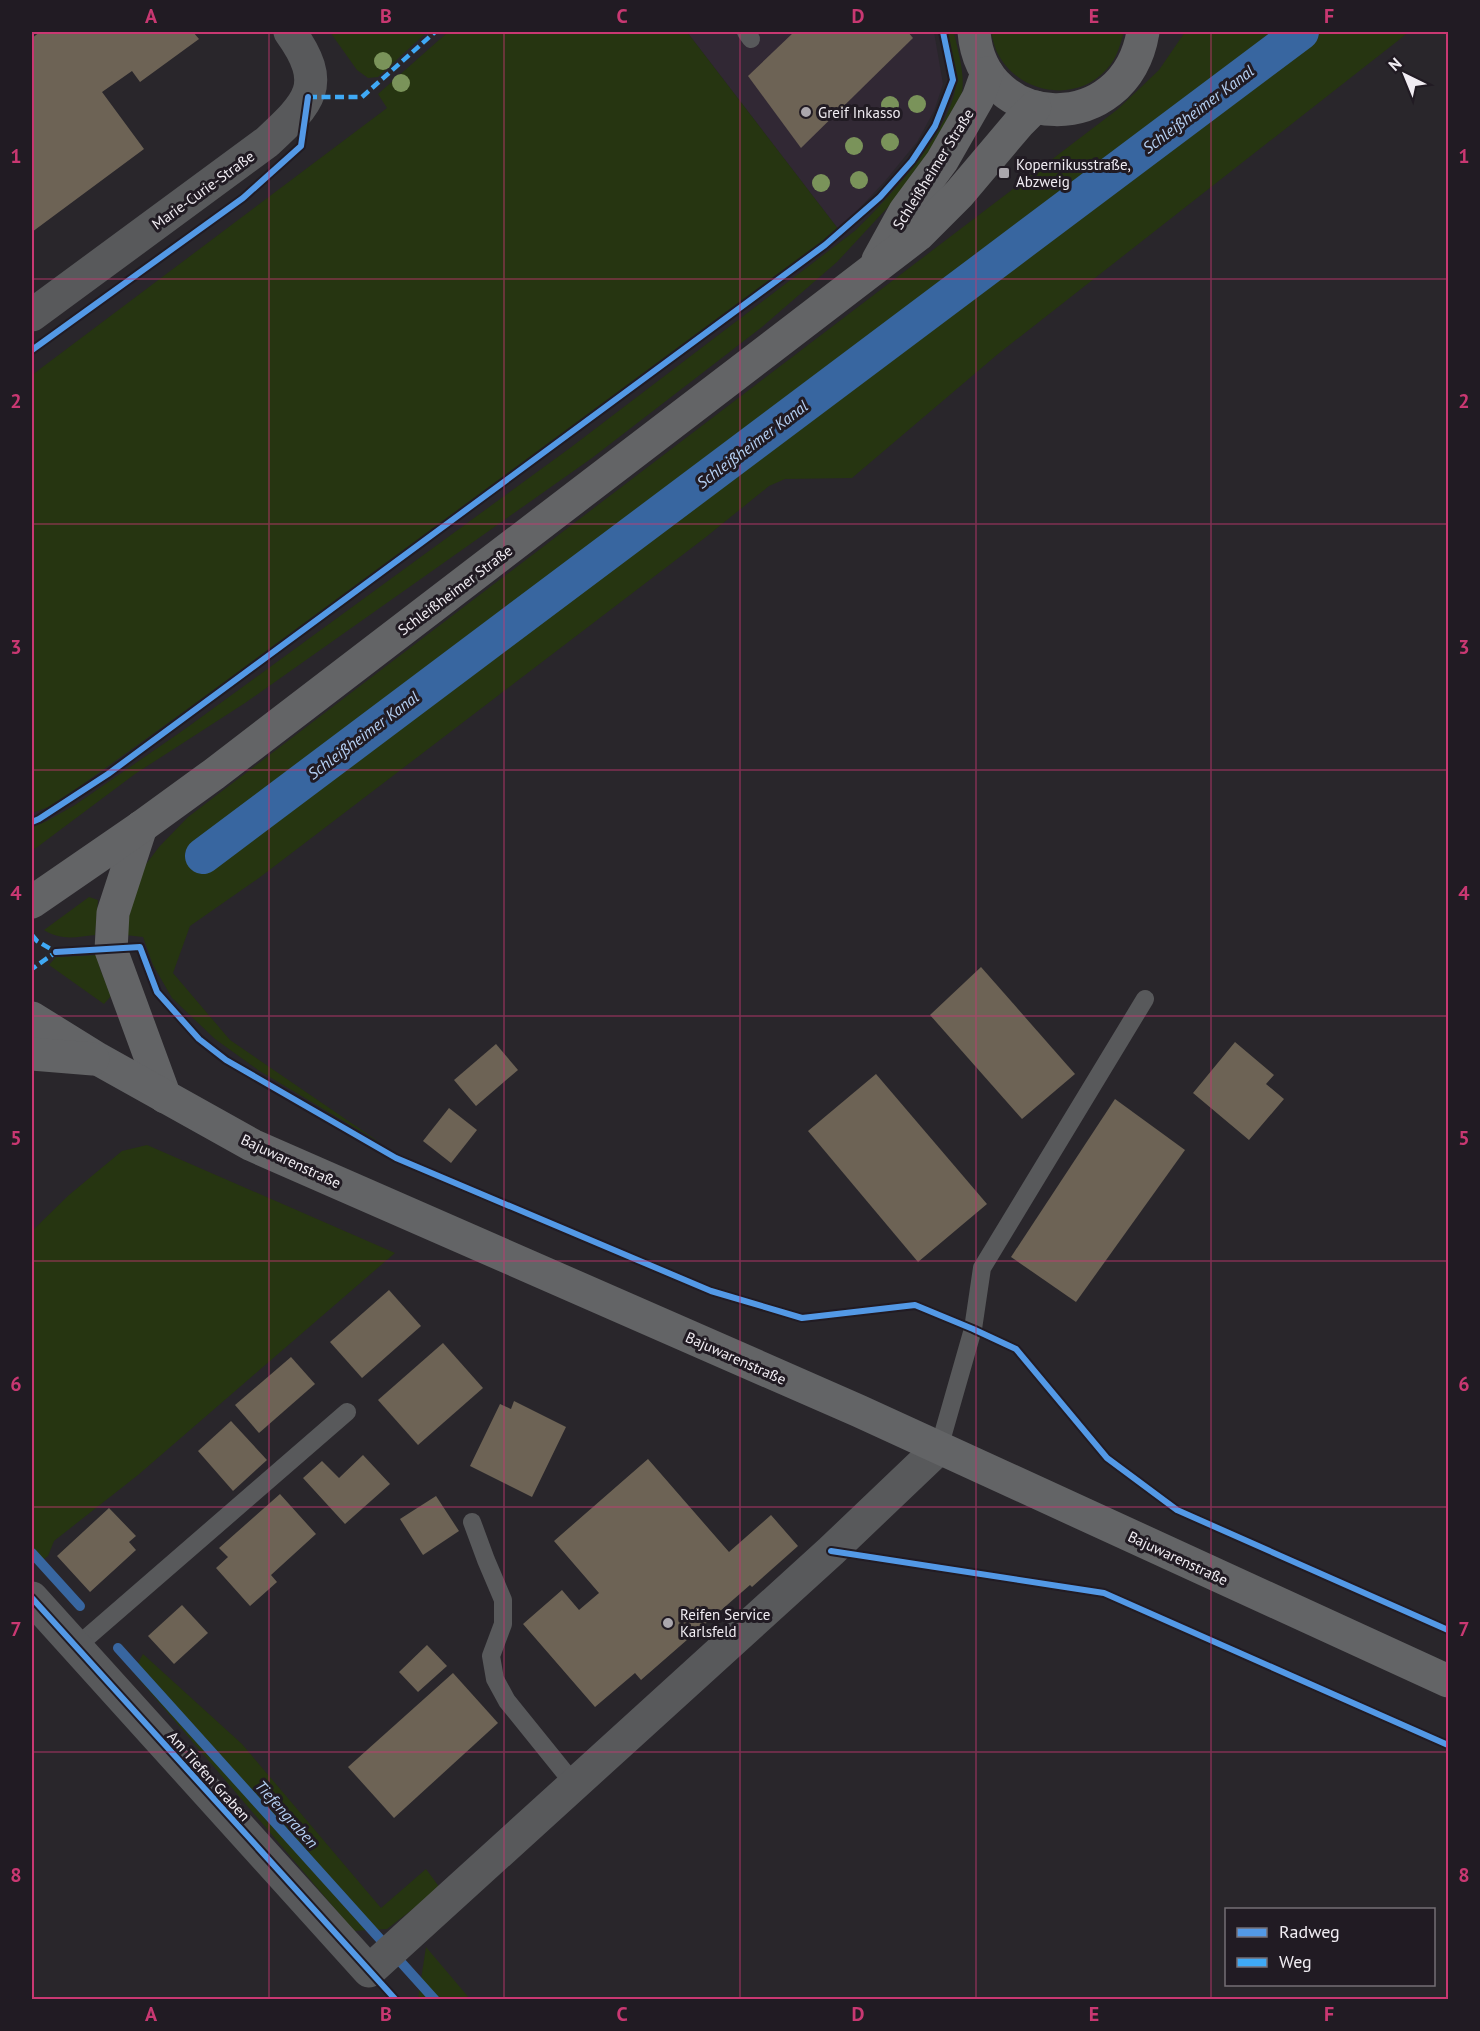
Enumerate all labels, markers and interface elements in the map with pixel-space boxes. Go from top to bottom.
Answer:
text: A [145,3,158,29]
text: B [380,3,392,29]
text: C [616,3,628,29]
text: D [852,3,865,29]
text: E [1089,3,1099,29]
text: F [1324,3,1334,29]
north arrow [1375,45,1435,105]
text: N [1384,53,1405,75]
water label: Schleißheimer Kanal [1138,60,1258,157]
place label: Greif Inkasso [818,103,901,122]
marker: Greif Inkasso [799,105,813,119]
street label: Schleißheimer Straße [888,105,978,233]
text: 1 [10,143,22,169]
text: 1 [1458,143,1470,169]
street label: Marie-Curie-Straße [148,146,258,234]
place label: Kopernikusstraße, Abzweig [1016,155,1131,191]
marker: Kopernikusstraße, Abzweig [997,166,1011,180]
text: 2 [10,388,22,414]
text: 2 [1458,388,1470,414]
water label: Schleißheimer Kanal [692,395,812,492]
street label: Schleißheimer Straße [394,541,516,639]
text: 3 [10,634,22,660]
text: 3 [1458,634,1470,660]
water label: Schleißheimer Kanal [303,686,423,783]
text: 4 [10,880,22,906]
text: 4 [1458,880,1470,906]
text: 5 [10,1125,22,1151]
text: 5 [1458,1125,1470,1151]
street label: Bajuwarenstraße [238,1130,344,1192]
street label: Bajuwarenstraße [683,1327,789,1389]
text: 6 [10,1371,22,1397]
text: 6 [1458,1371,1470,1397]
street label: Bajuwarenstraße [1125,1527,1231,1589]
place label: Reifen Service Karlsfeld [680,1605,770,1641]
text: 7 [10,1616,22,1642]
marker: Reifen Service Karlsfeld [661,1616,675,1630]
text: 7 [1458,1616,1470,1642]
street label: Am Tiefen Graben [164,1727,254,1825]
water label: Tiefengraben [251,1776,323,1852]
text: 8 [10,1862,22,1888]
text: 8 [1458,1862,1470,1888]
legend [1225,1908,1435,1986]
text: Radweg [1279,1920,1340,1943]
text: Weg [1279,1950,1312,1973]
text: A [145,2001,158,2027]
text: B [380,2001,392,2027]
text: C [616,2001,628,2027]
text: D [852,2001,865,2027]
text: E [1089,2001,1099,2027]
text: F [1324,2001,1334,2027]

